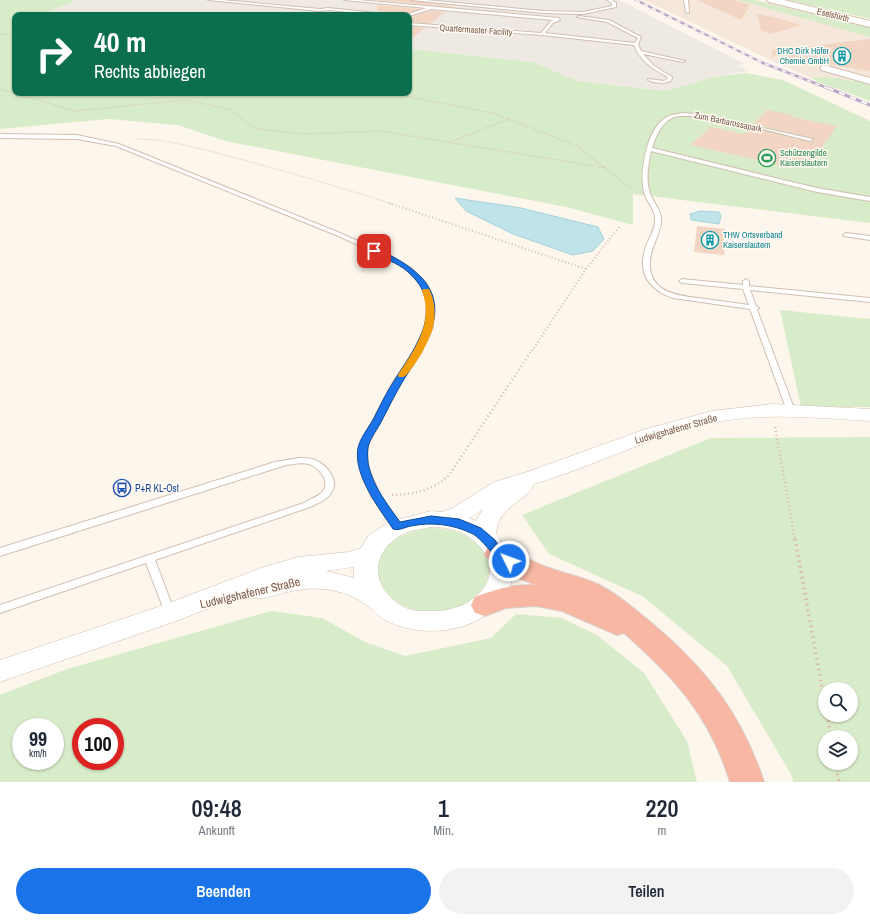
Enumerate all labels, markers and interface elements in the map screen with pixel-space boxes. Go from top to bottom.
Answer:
street label: Eselsfürth [816,5,850,25]
street label: Quartermaster Facility [439,21,513,39]
text: 40 m [94,23,146,61]
icon: right [28,28,80,80]
place label: DHC Dirk Höfer Chemie GmbH [777,45,830,67]
building icon: DHC Dirk Höfer Chemie GmbH [832,46,852,66]
text: Rechts abbiegen [94,59,206,84]
street label: Zum Barbarossapark [693,109,763,135]
place label: Schützengilde Kaiserslautern [780,147,828,169]
sports icon: Schützengilde Kaiserslautern [757,148,777,168]
place label: THW Ortsverband Kaiserslautern [723,229,782,251]
building icon: THW Ortsverband Kaiserslautern [700,230,720,250]
pin [357,234,391,268]
icon: arrive [363,240,385,262]
street label: Ludwigshafener Straße [633,411,719,447]
bus stop icon: P+R KL-Ost [112,478,132,498]
place label: P+R KL-Ost [135,482,180,495]
position arrow [488,540,530,582]
street label: Ludwigshafener Straße [198,574,302,612]
map controls [818,682,858,770]
button: search [818,682,858,722]
speed limit sign: 100 [72,718,124,770]
text: 99 [29,725,47,752]
button: layers [818,730,858,770]
text: km/h [29,747,47,760]
text: 09:48 [192,792,242,824]
text: 1 [438,792,449,824]
text: 220 [646,792,678,824]
text: Ankunft [199,822,235,839]
text: Min. [433,822,454,839]
text: m [658,822,666,839]
button: Beenden [16,868,431,914]
button: Teilen [439,868,854,914]

